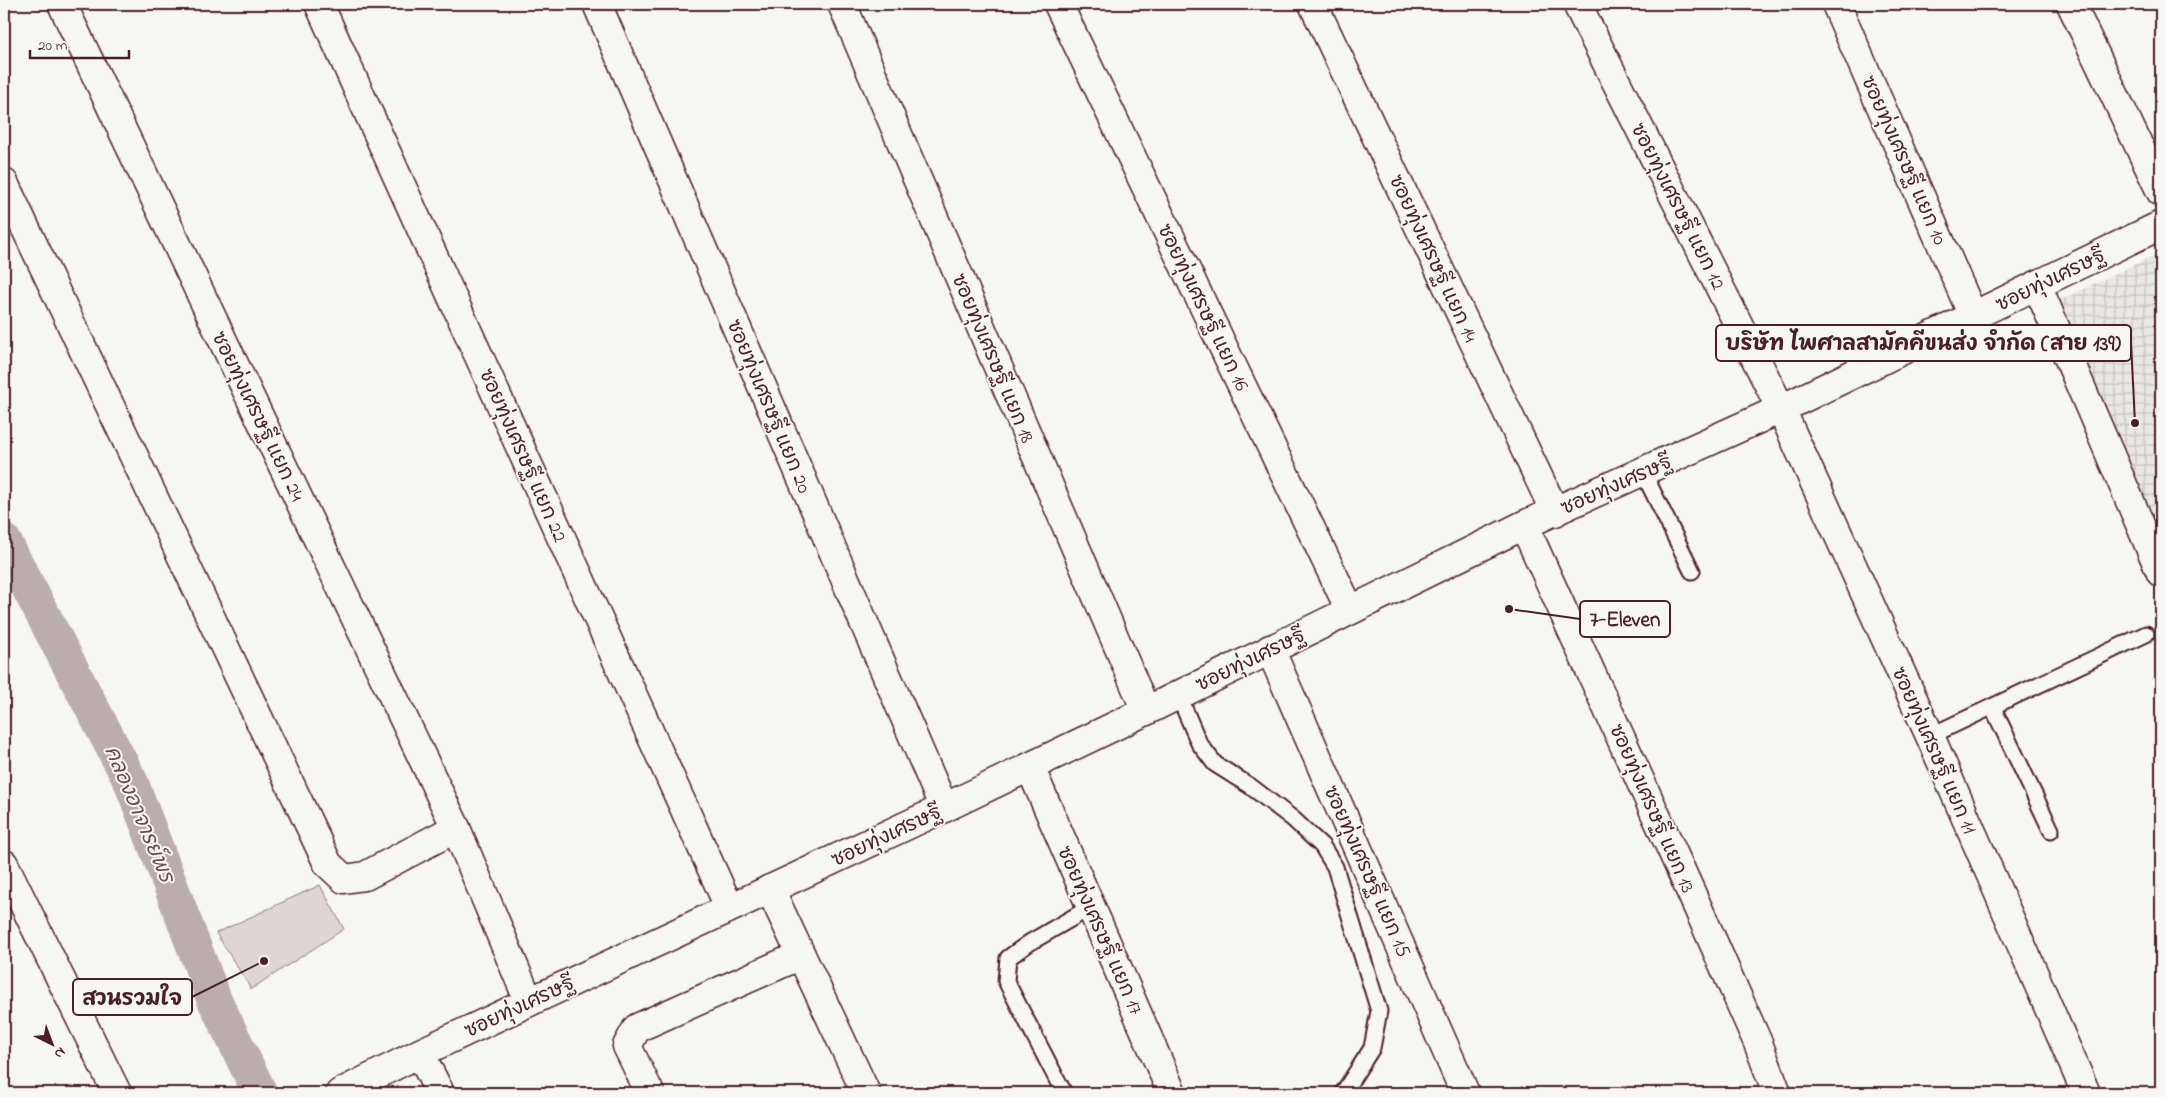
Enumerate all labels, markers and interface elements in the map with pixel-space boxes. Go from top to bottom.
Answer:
scale bar [30,28,129,60]
text: 20 m [38,35,68,57]
street label: ซอยทุ่งเศรษฐี แยก 10 [1852,71,1954,251]
street label: ซอยทุ่งเศรษฐี แยก 12 [1622,118,1732,296]
street label: ซอยทุ่งเศรษฐี แยก 14 [1380,170,1484,348]
street label: ซอยทุ่งเศรษฐี แยก 16 [1149,219,1256,397]
street label: ซอยทุ่งเศรษฐี [1991,241,2111,320]
street label: ซอยทุ่งเศรษฐี แยก 18 [943,269,1041,448]
street label: ซอยทุ่งเศรษฐี แยก 20 [718,315,818,499]
callout: บริษัท ไพศาลสามัคคีขนส่ง จำกัด (สาย 139) [1716,325,2131,361]
street label: ซอยทุ่งเศรษฐี แยก 24 [203,327,311,507]
text: บริษัท ไพศาลสามัคคีขนส่ง จำกัด (สาย 139) [1725,328,2122,360]
street label: ซอยทุ่งเศรษฐี แยก 22 [470,364,574,548]
street label: ซอยทุ่งเศรษฐี [1556,448,1677,524]
callout: 7-Eleven [1580,601,1670,637]
text: 7-Eleven [1590,606,1660,636]
street label: ซอยทุ่งเศรษฐี [1191,621,1311,700]
street label: ซอยทุ่งเศรษฐี แยก 11 [1883,662,1984,839]
street label: ซอยทุ่งเศรษฐี แยก 13 [1600,720,1702,898]
water label: คลองอาจารย์พร [96,741,182,890]
street label: ซอยทุ่งเศรษฐี แยก 15 [1315,781,1418,963]
street label: ซอยทุ่งเศรษฐี [827,798,947,876]
street label: ซอยทุ่งเศรษฐี แยก 17 [1048,842,1150,1020]
street label: ซอยทุ่งเศรษฐี [460,969,580,1047]
callout: สวนรวมใจ [73,979,192,1015]
text: สวนรวมใจ [82,983,182,1015]
north arrow [28,1020,78,1070]
text: N [49,1042,70,1064]

